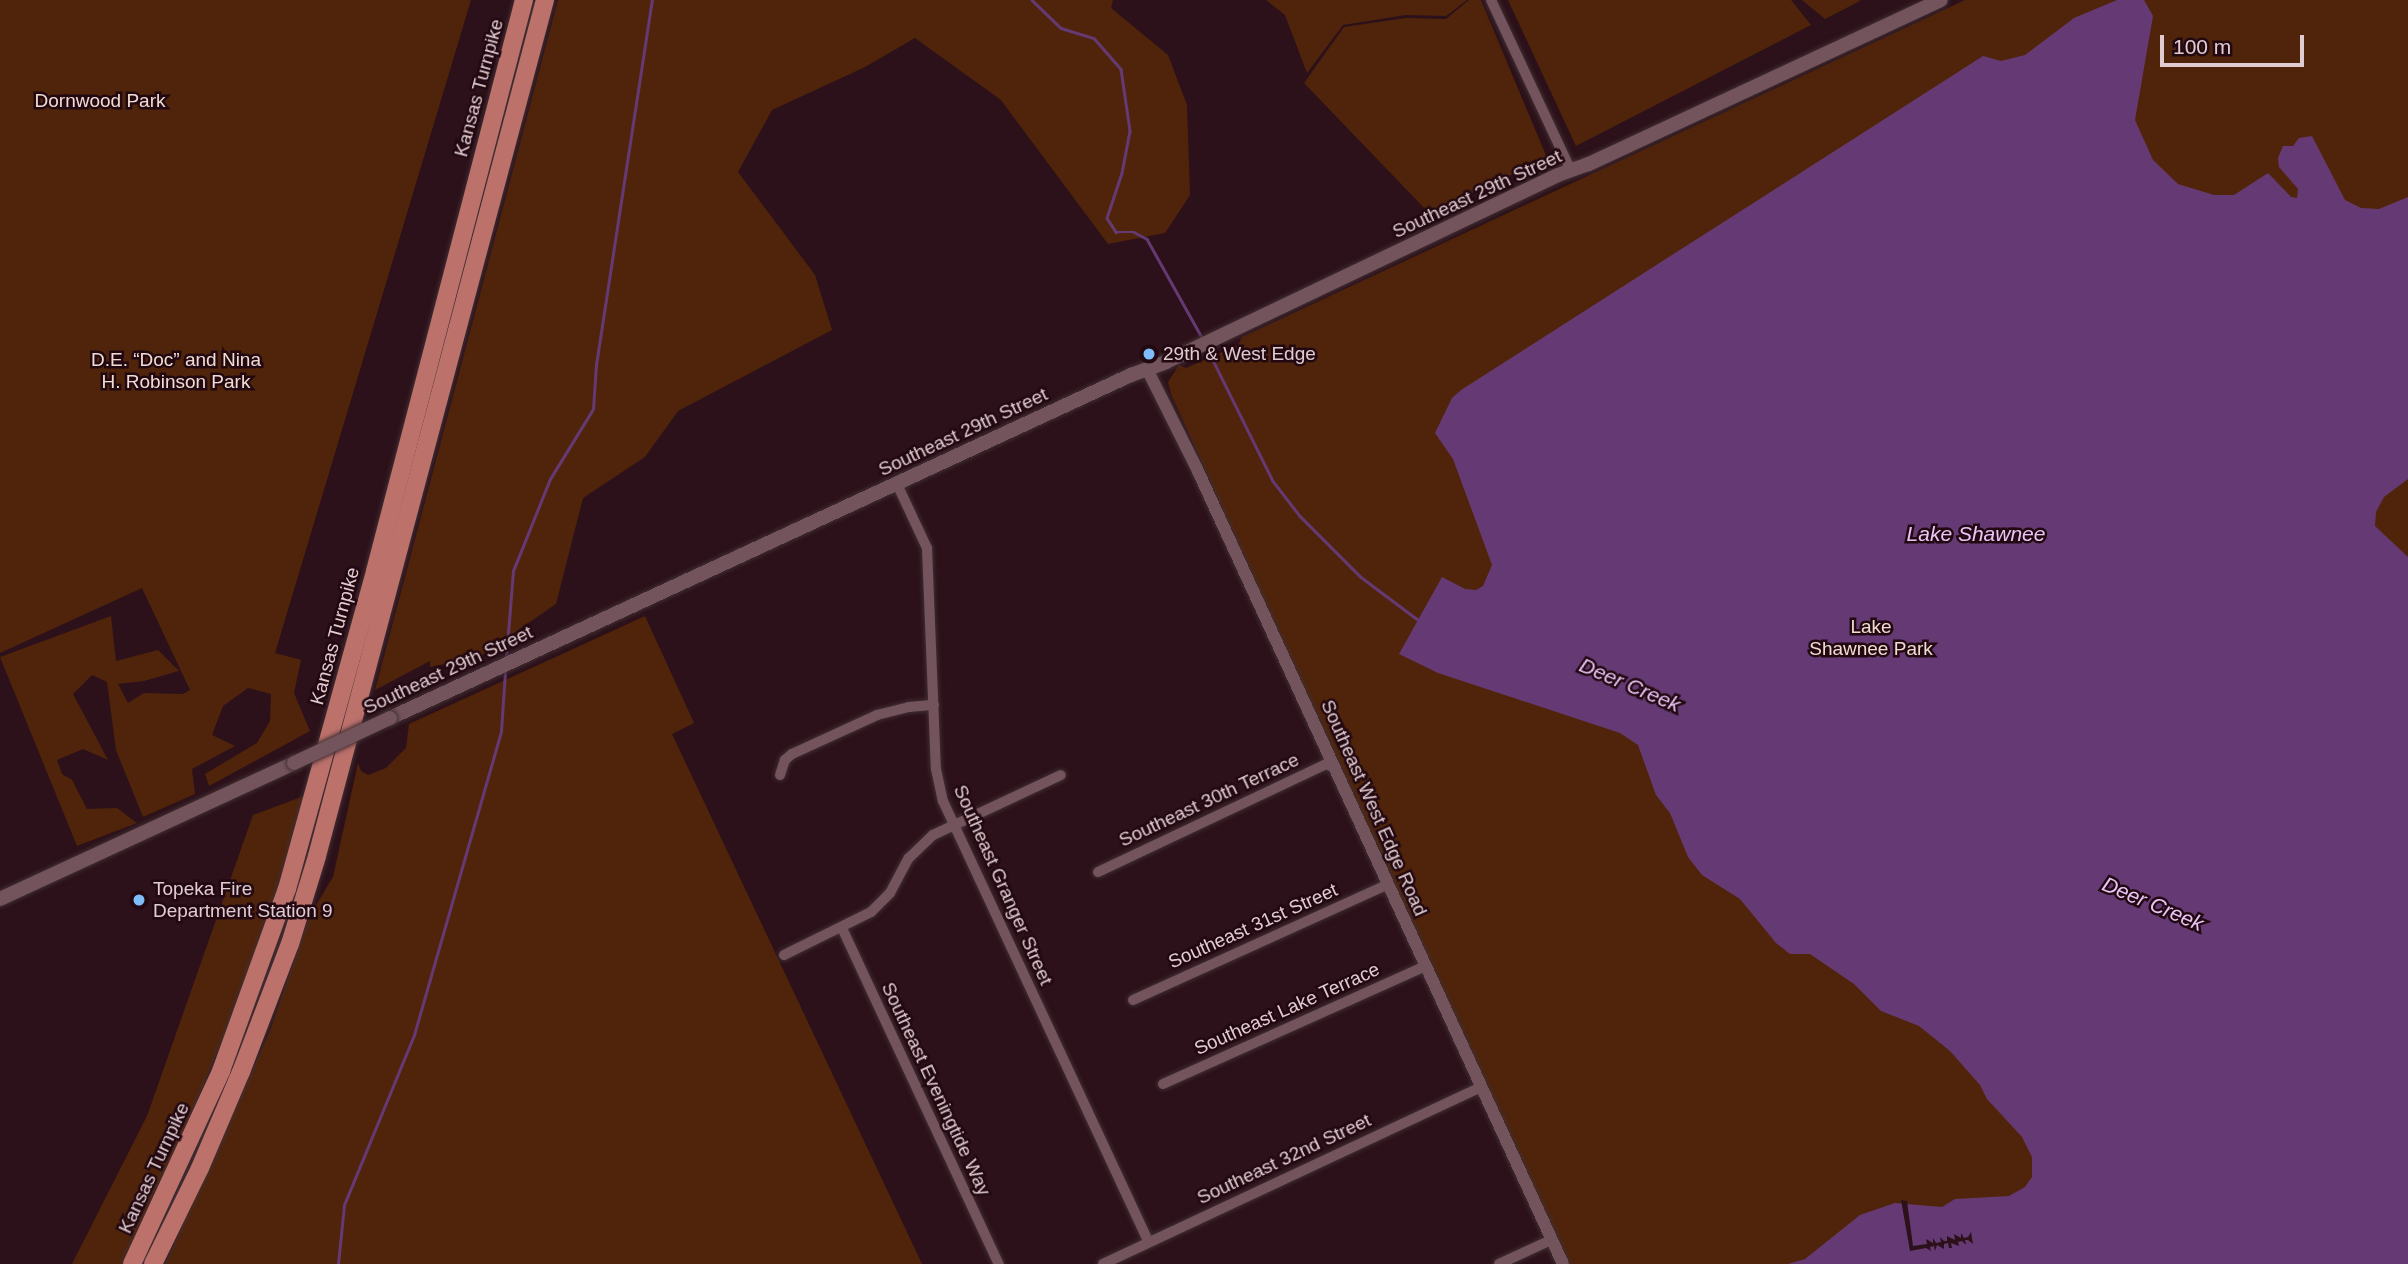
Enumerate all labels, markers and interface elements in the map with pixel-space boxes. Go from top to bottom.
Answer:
street label: Kansas Turnpike [450,17,508,159]
scale bar [2163,21,2306,65]
text: 100 m [2173,35,2231,58]
park label: Dornwood Park [35,90,165,112]
street label: Southeast 29th Street [1389,145,1565,243]
place label: 29th & West Edge [1163,343,1316,365]
marker: 29th & West Edge [1141,346,1157,362]
park label: D.E. “Doc” and Nina H. Robinson Park [91,349,261,393]
street label: Southeast 29th Street [875,383,1051,481]
water label: Lake Shawnee [1907,521,2045,547]
street label: Kansas Turnpike [306,565,364,707]
park label: Lake Shawnee Park [1809,616,1933,660]
street label: Southeast 29th Street [360,621,536,719]
water label: Deer Creek [1576,652,1684,718]
street label: Southeast West Edge Road [1316,696,1432,920]
street label: Southeast 30th Terrace [1115,748,1303,852]
street label: Southeast Granger Street [949,781,1057,989]
water label: Deer Creek [2099,871,2207,937]
place label: Topeka Fire Department Station 9 [153,878,333,922]
street label: Southeast 31st Street [1165,878,1341,974]
marker: Topeka Fire Department Station 9 [131,892,147,908]
street label: Southeast Lake Terrace [1191,958,1383,1060]
street label: Southeast Eveningtide Way [876,979,996,1199]
street label: Kansas Turnpike [114,1099,194,1237]
street label: Southeast 32nd Street [1193,1109,1375,1209]

